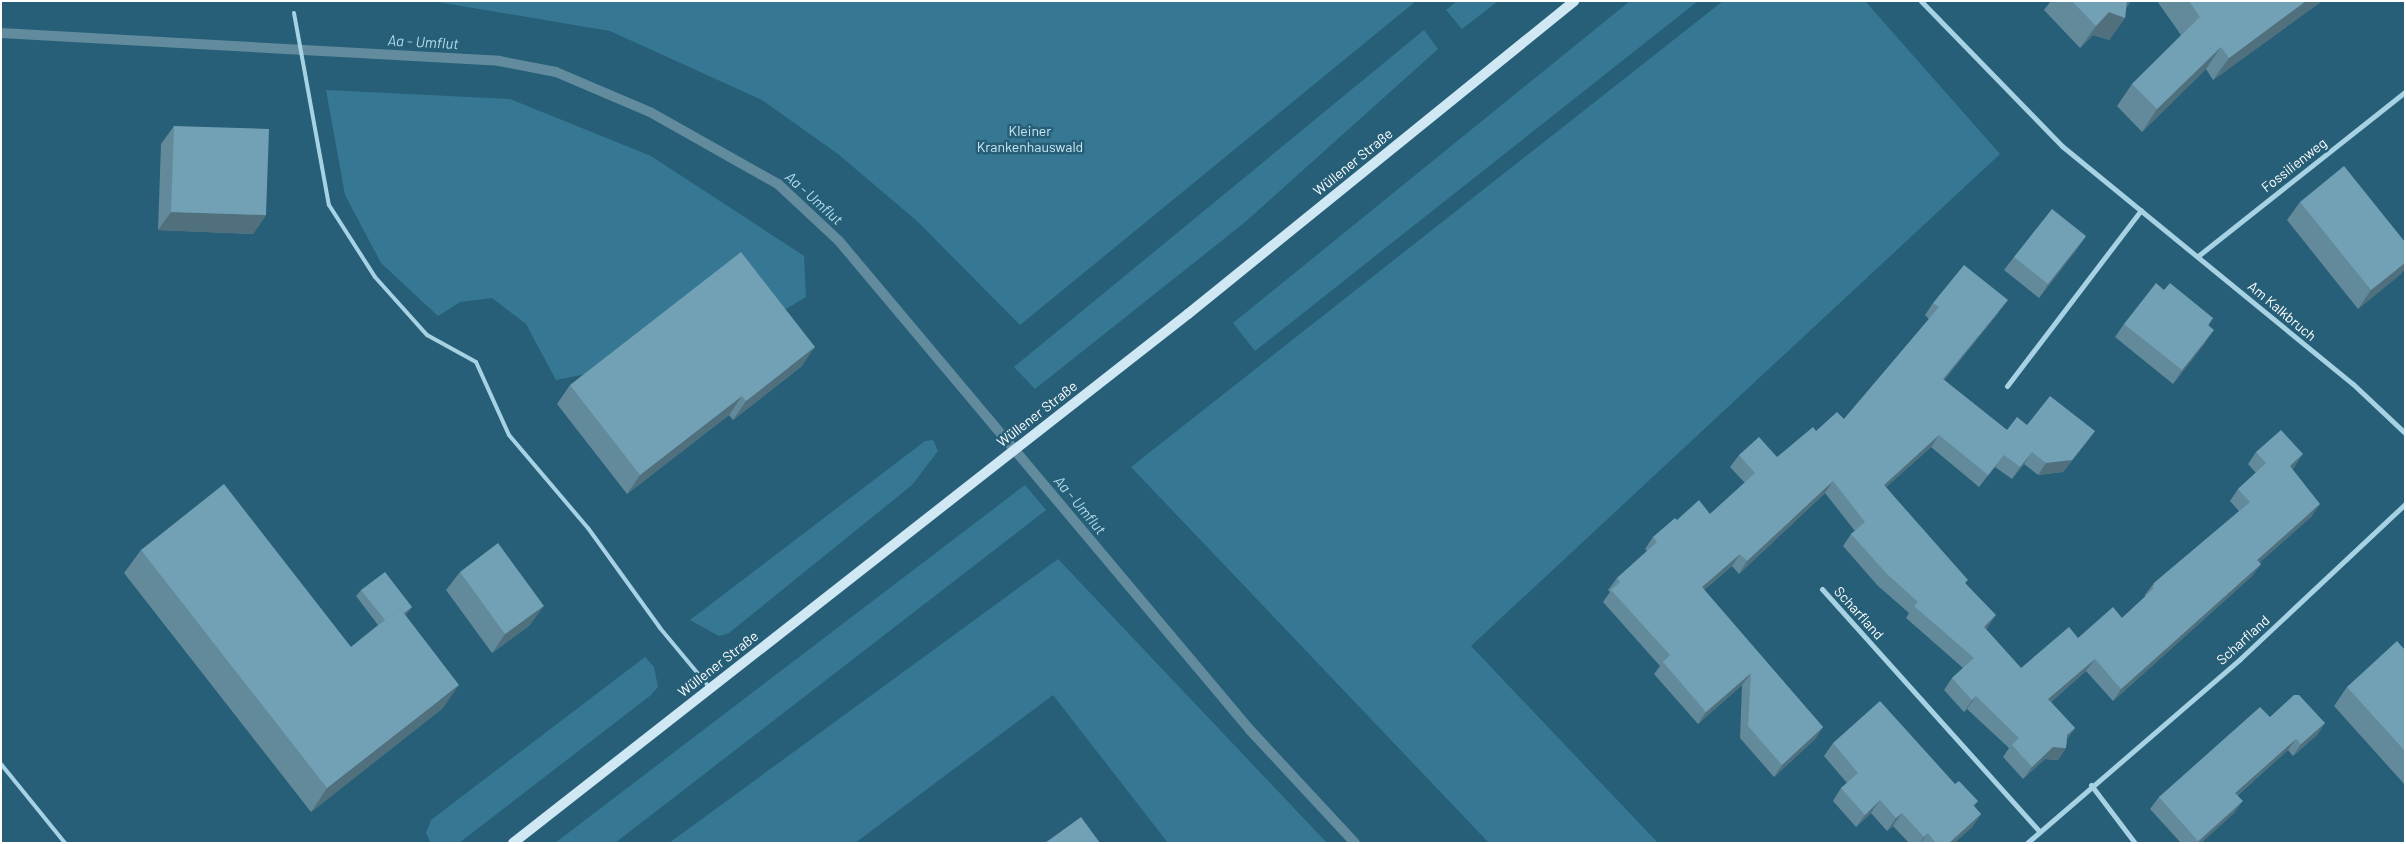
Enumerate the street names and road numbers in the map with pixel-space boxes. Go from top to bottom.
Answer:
street label: Wüllener Straße [1310,125,1396,199]
street label: Fossilienweg [2258,134,2330,196]
street label: Am Kalkbruch [2244,278,2320,344]
street label: Wüllener Straße [994,377,1080,451]
street label: Scharfland [1831,583,1887,643]
street label: Scharfland [2213,612,2273,668]
street label: Wüllener Straße [675,627,761,701]

